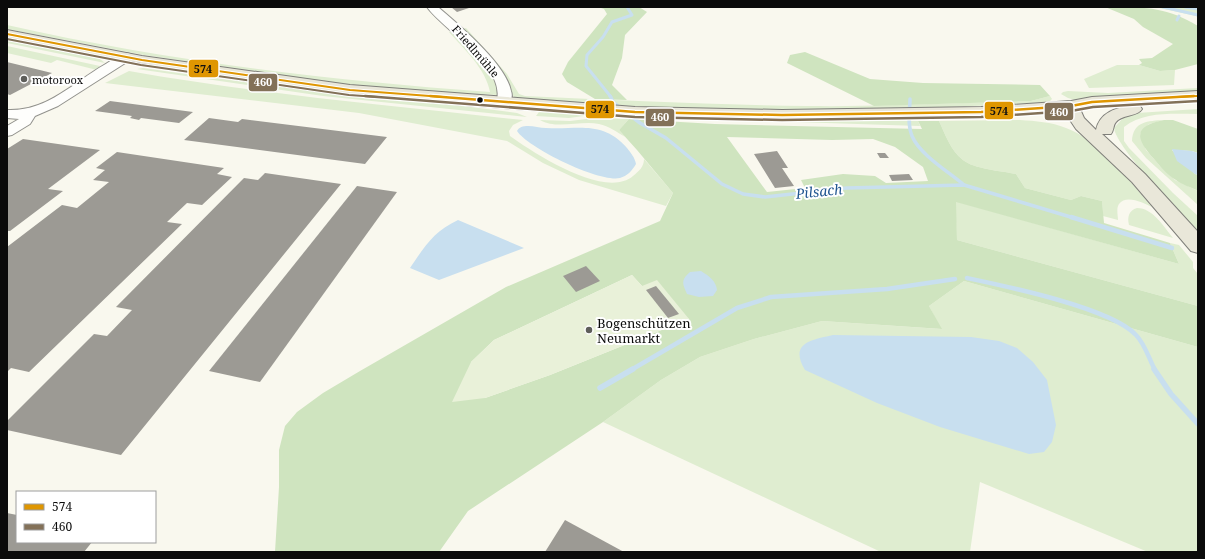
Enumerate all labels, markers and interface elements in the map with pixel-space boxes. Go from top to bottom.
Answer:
street label: Friedlmühle [449,22,503,80]
line badge: 574 [188,59,219,78]
text: 574 [194,61,212,76]
place label: motoroox [32,72,84,87]
line badge: 460 [248,73,278,92]
marker: motoroox [19,74,29,84]
text: 460 [254,74,272,89]
unlabelled marker [475,95,485,105]
line badge: 574 [585,100,615,119]
text: 574 [591,101,609,116]
line badge: 574 [984,101,1014,120]
line badge: 460 [1044,102,1074,121]
text: 574 [990,103,1008,118]
text: 460 [1050,104,1068,119]
line badge: 460 [645,108,675,127]
text: 460 [651,109,669,124]
water label: Pilsach [794,179,844,203]
place label: Bogenschützen Neumarkt [597,314,691,347]
marker: Bogenschützen Neumarkt [584,325,594,335]
legend [16,491,156,543]
text: 574 [52,498,72,515]
text: 460 [52,518,72,535]

